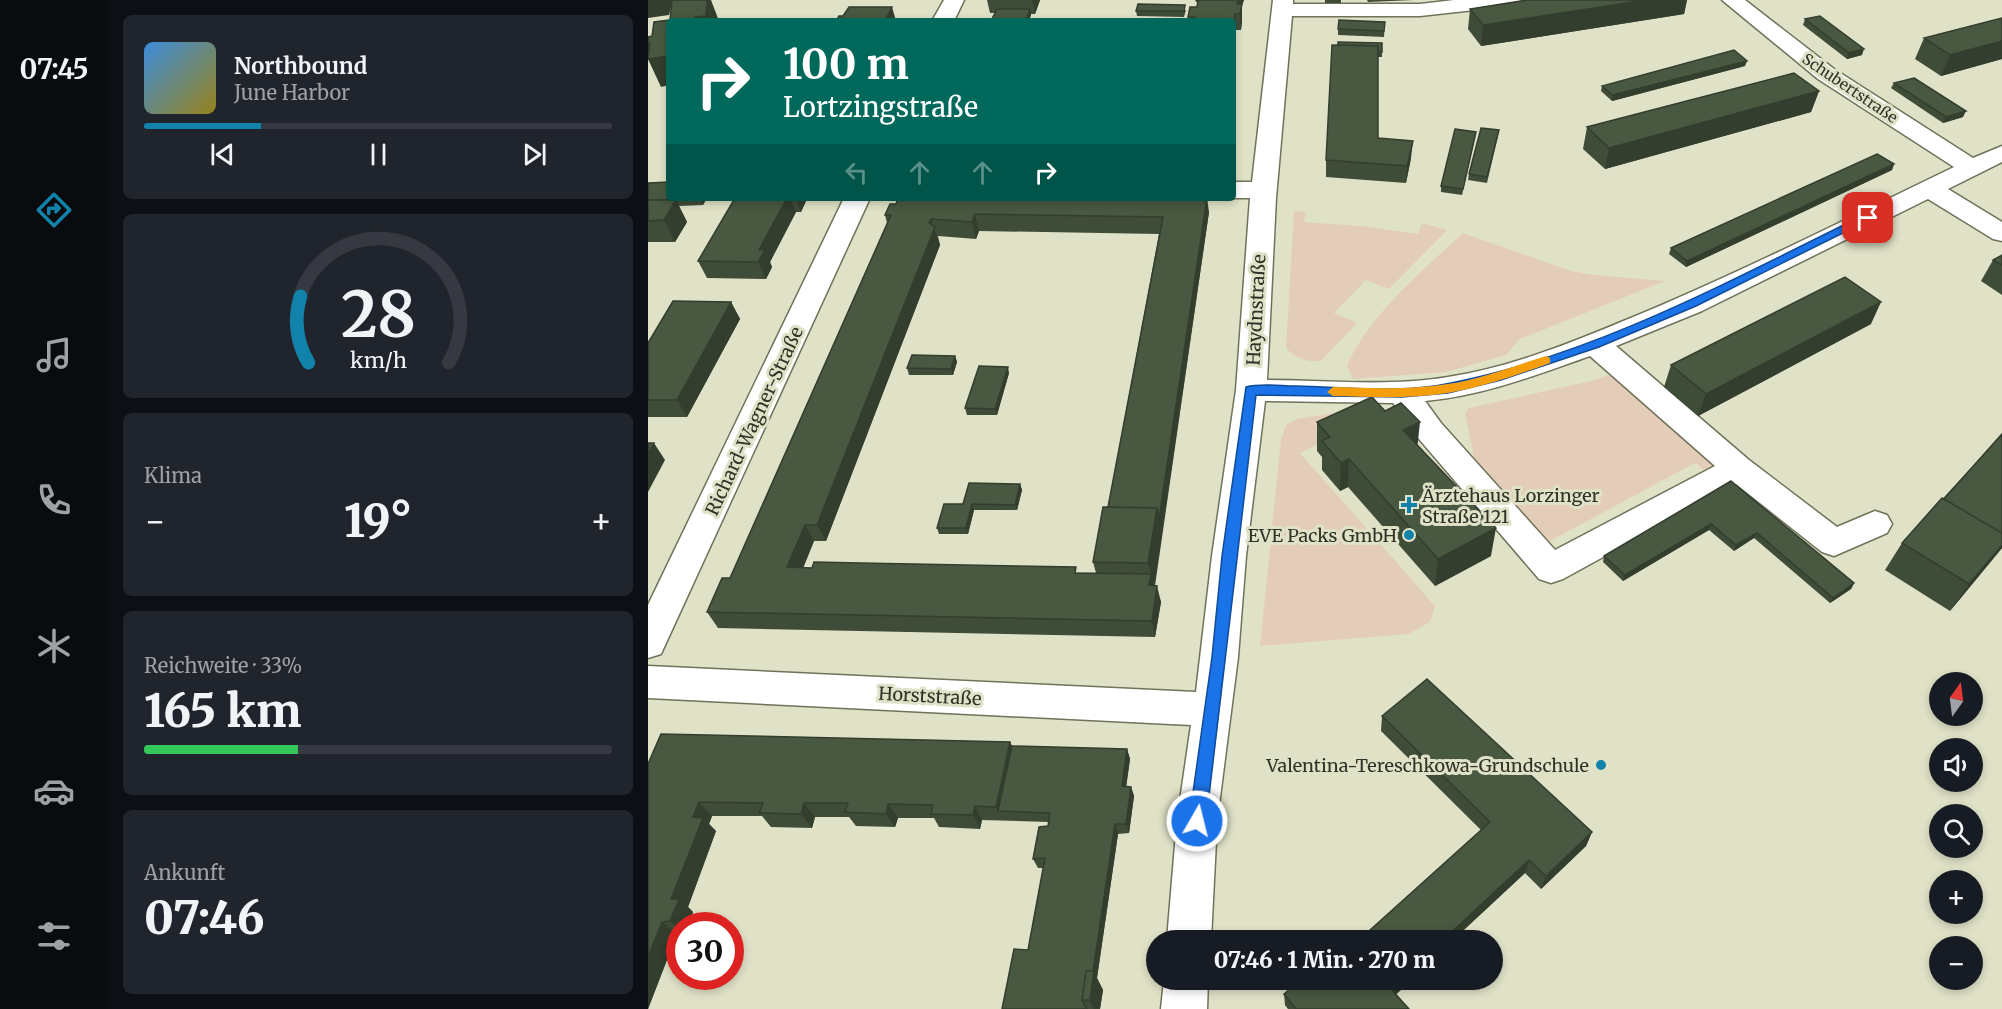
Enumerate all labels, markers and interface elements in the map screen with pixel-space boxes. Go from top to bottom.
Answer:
text: 100 m [783,38,909,90]
icon: right [684,42,762,120]
street label: Schubertstraße [1799,49,1901,127]
text: 07:45 [20,52,88,86]
text: Northbound [234,52,367,80]
text: June Harbor [234,80,350,105]
text: Lortzingstraße [783,90,978,124]
icon: previous [206,138,239,171]
icon: pause [362,138,395,171]
icon: next [518,138,551,171]
icon: left [840,156,873,189]
icon: ahead [903,156,936,189]
icon: ahead [966,156,999,189]
icon: right [1029,156,1062,189]
icon: directions [33,189,75,231]
pin [1842,192,1893,243]
icon: arrive [1851,201,1884,234]
street label: Haydnstraße [1242,254,1270,366]
text: 28 [341,276,415,354]
street label: Richard-Wagner-Straße [700,323,808,519]
icon: music [33,334,75,376]
text: km/h [350,347,406,374]
text: Klima [144,463,202,488]
icon: phone [33,479,75,521]
place label: Ärztehaus Lorzinger Straße 121 [1421,484,1600,528]
text: 19° [344,493,412,549]
marker: Ärztehaus Lorzinger Straße 121 [1400,496,1418,514]
text: − [144,501,166,542]
text: + [590,501,612,542]
place label: EVE Packs GmbH [1248,524,1397,547]
marker: EVE Packs GmbH [1402,528,1416,542]
icon: climate [33,625,75,667]
text: Reichweite · 33% [144,653,302,678]
north arrow [1929,672,1983,726]
map controls [1929,672,1983,990]
street label: Horststraße [878,682,982,710]
text: 165 km [144,683,301,739]
button: sound [1929,738,1983,792]
place label: Valentina-Tereschkowa-Grundschule [1265,754,1589,777]
marker: Valentina-Tereschkowa-Grundschule [1594,758,1608,772]
icon: car [33,770,75,812]
position arrow [1165,789,1229,853]
button: search [1929,804,1983,858]
text: Ankunft [144,860,225,885]
button: + [1929,870,1983,924]
text: 07:46 [144,890,265,946]
speed limit sign: 30 [666,912,744,990]
icon: filters [33,915,75,957]
button: − [1929,936,1983,990]
text: 07:46 · 1 Min. · 270 m [1214,946,1435,974]

